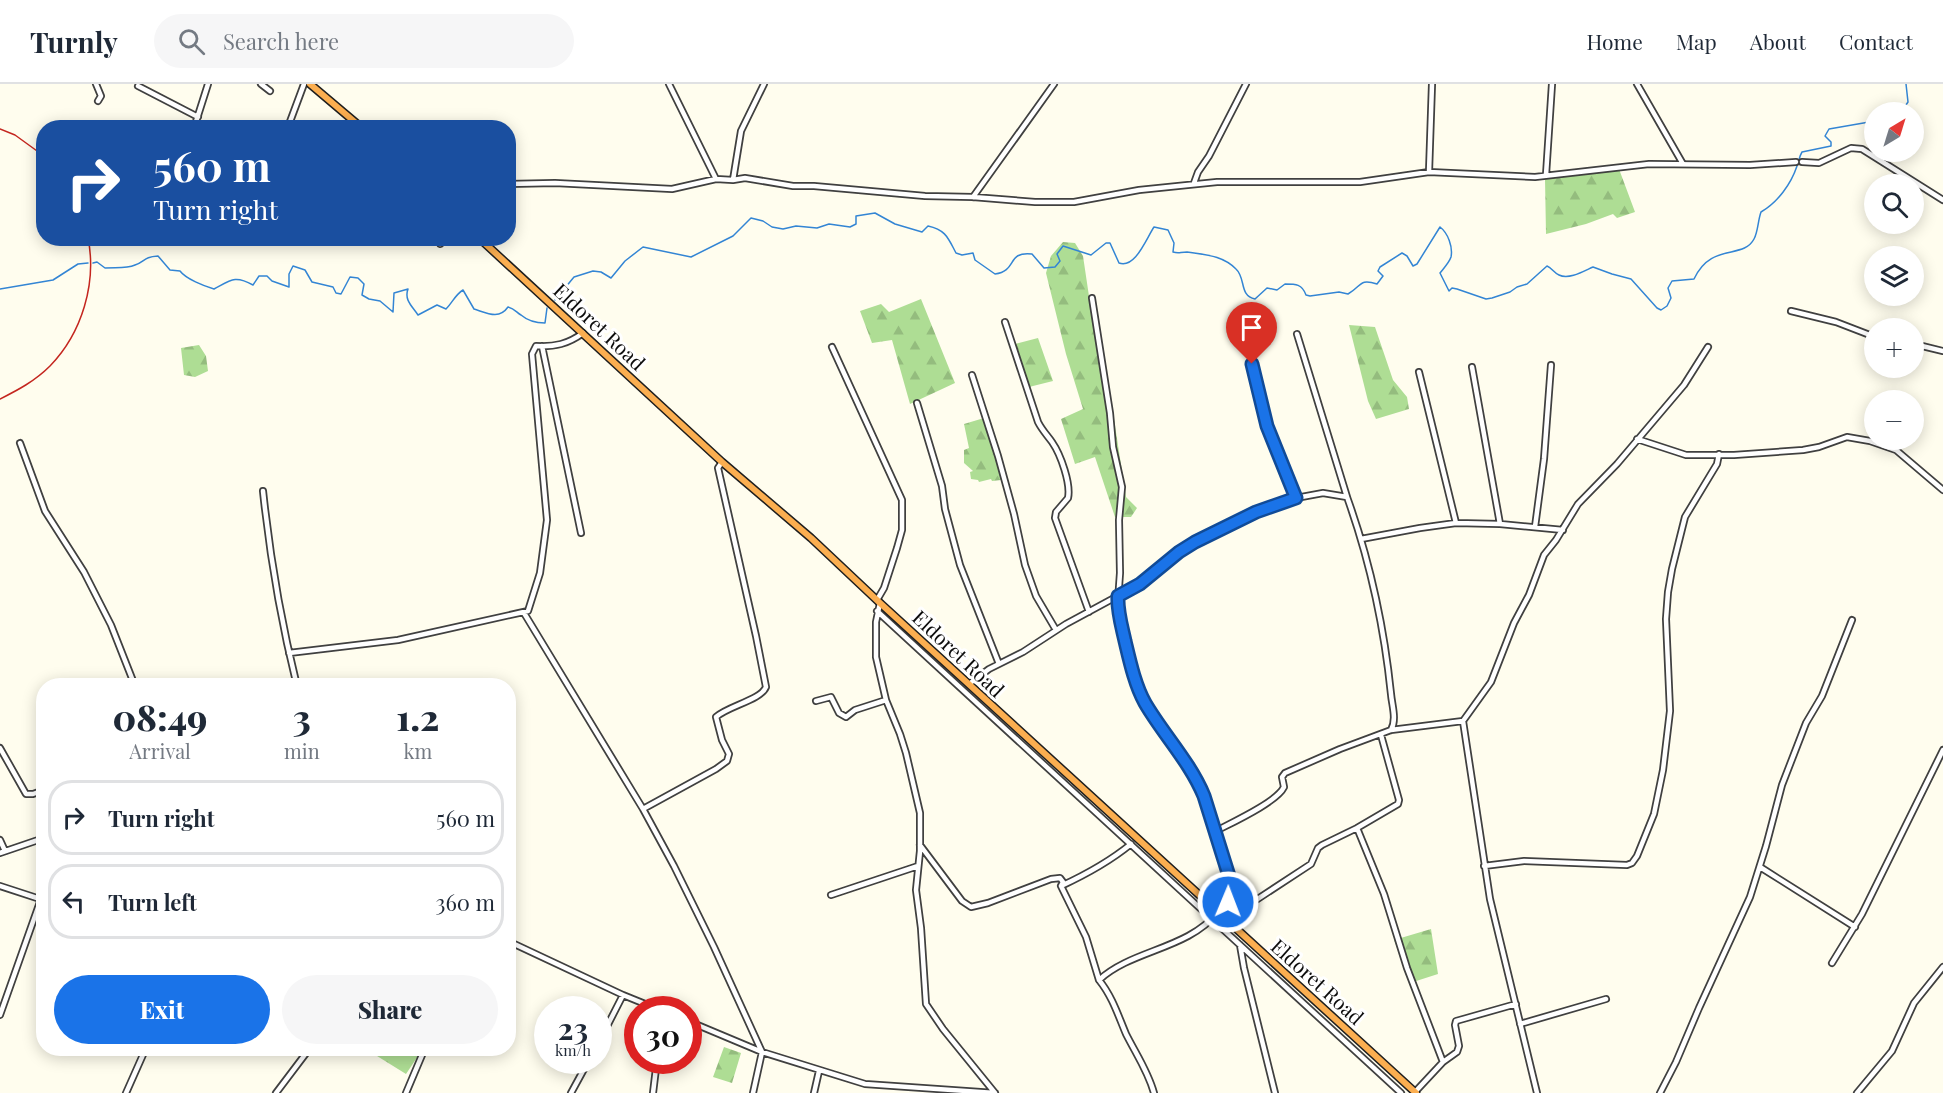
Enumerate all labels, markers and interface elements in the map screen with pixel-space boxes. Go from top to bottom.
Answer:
search box [154,14,574,68]
text: Turnly [30,23,118,60]
icon: search [175,25,208,58]
text: Search here [223,26,339,56]
text: Home [1587,27,1643,55]
text: Map [1676,27,1717,55]
text: About [1750,27,1806,55]
text: Contact [1839,27,1913,55]
north arrow [1864,102,1924,162]
map controls [1864,102,1924,450]
text: 560 m [153,137,271,193]
icon: right [54,144,132,222]
button: search [1864,174,1924,234]
text: Turn right [153,191,278,227]
button: layers [1864,246,1924,306]
street label: Eldoret Road [548,277,652,376]
pin [1226,302,1277,364]
icon: arrive [1235,311,1268,344]
button: + [1864,318,1924,378]
button: − [1864,390,1924,450]
street label: Eldoret Road [907,604,1011,703]
text: 08:49 [113,692,208,740]
text: 3 [293,692,311,740]
text: 1.2 [396,692,439,740]
text: Arrival [129,737,191,764]
text: min [284,737,320,764]
text: km [403,737,432,764]
icon: right [57,801,90,834]
text: Turn right [108,803,214,833]
text: 560 m [436,803,495,833]
position arrow [1196,870,1260,934]
icon: left [57,885,90,918]
text: Turn left [108,887,197,917]
text: 360 m [435,887,495,917]
street label: Eldoret Road [1266,932,1370,1030]
button: Exit [54,975,270,1044]
button: Share [282,975,498,1044]
speed limit sign: 30 [624,996,702,1074]
text: 23 [558,1008,588,1048]
text: km/h [555,1040,591,1060]

